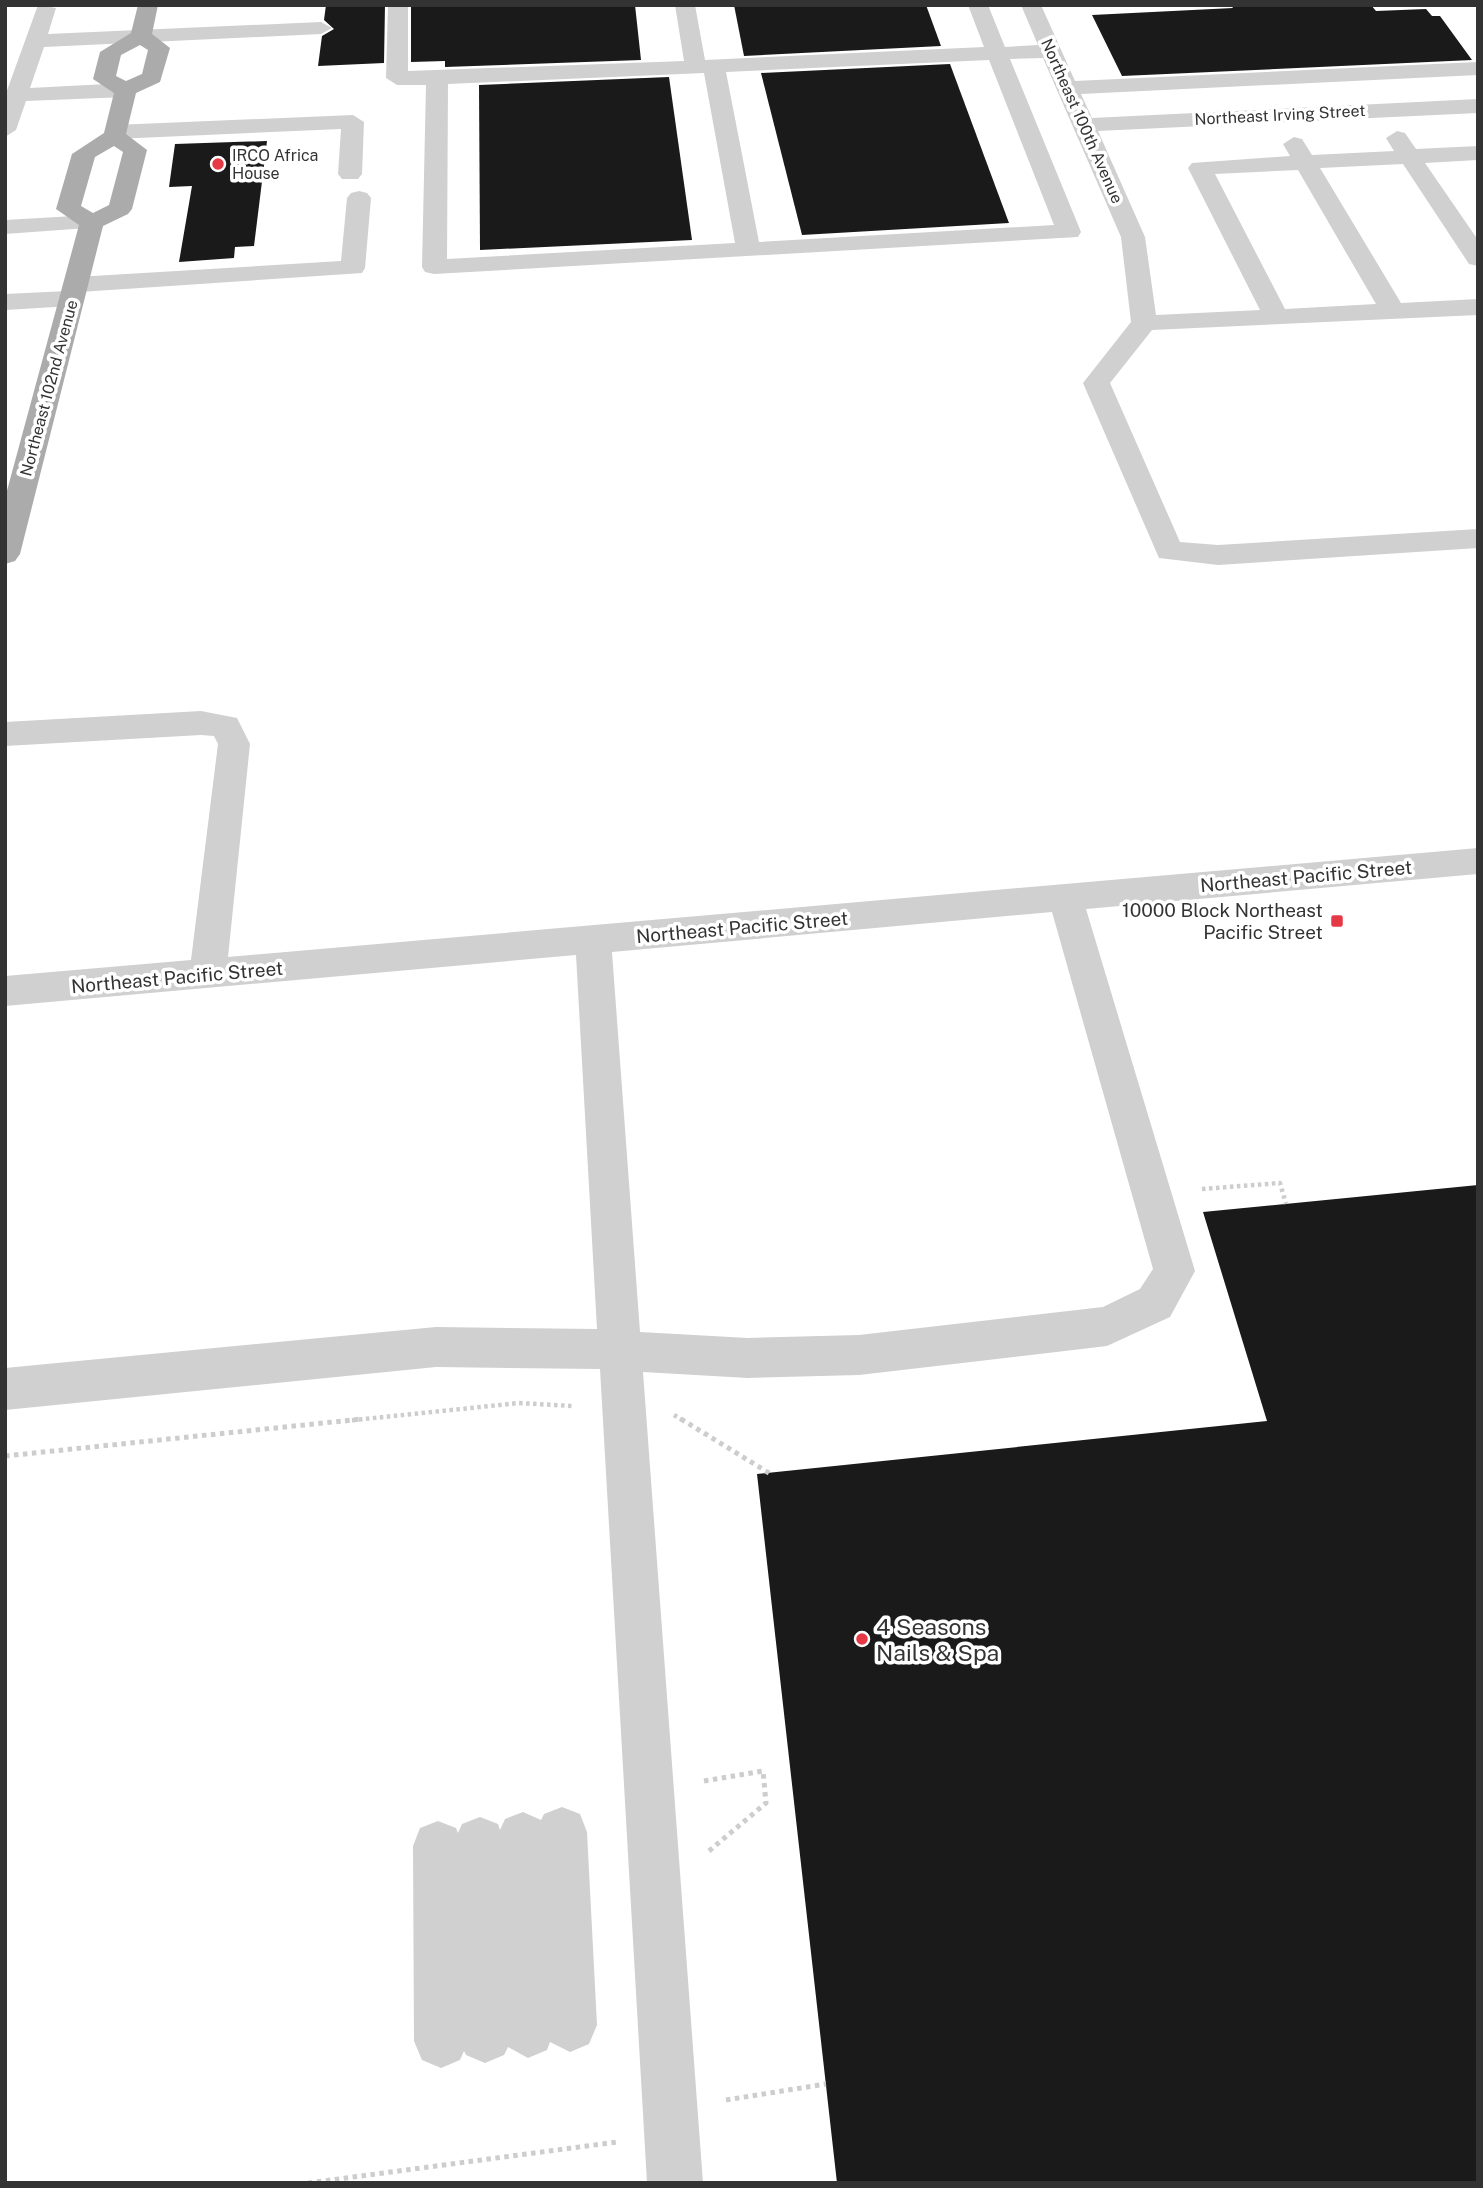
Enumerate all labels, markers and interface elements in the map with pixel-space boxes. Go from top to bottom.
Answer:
street label: Northeast 100th Avenue [1037,36,1127,206]
street label: Northeast Irving Street [1194,101,1366,129]
place label: IRCO Africa House [232,146,318,183]
marker: IRCO Africa House [210,156,226,172]
street label: Northeast 102nd Avenue [16,298,82,478]
street label: Northeast Pacific Street [1199,856,1413,896]
place label: 10000 Block Northeast Pacific Street [1122,899,1323,943]
street label: Northeast Pacific Street [635,907,849,947]
marker: 10000 Block Northeast Pacific Street [1329,913,1345,929]
street label: Northeast Pacific Street [70,957,284,997]
place label: 4 Seasons Nails & Spa [876,1613,999,1666]
marker: 4 Seasons Nails & Spa [854,1631,870,1647]

